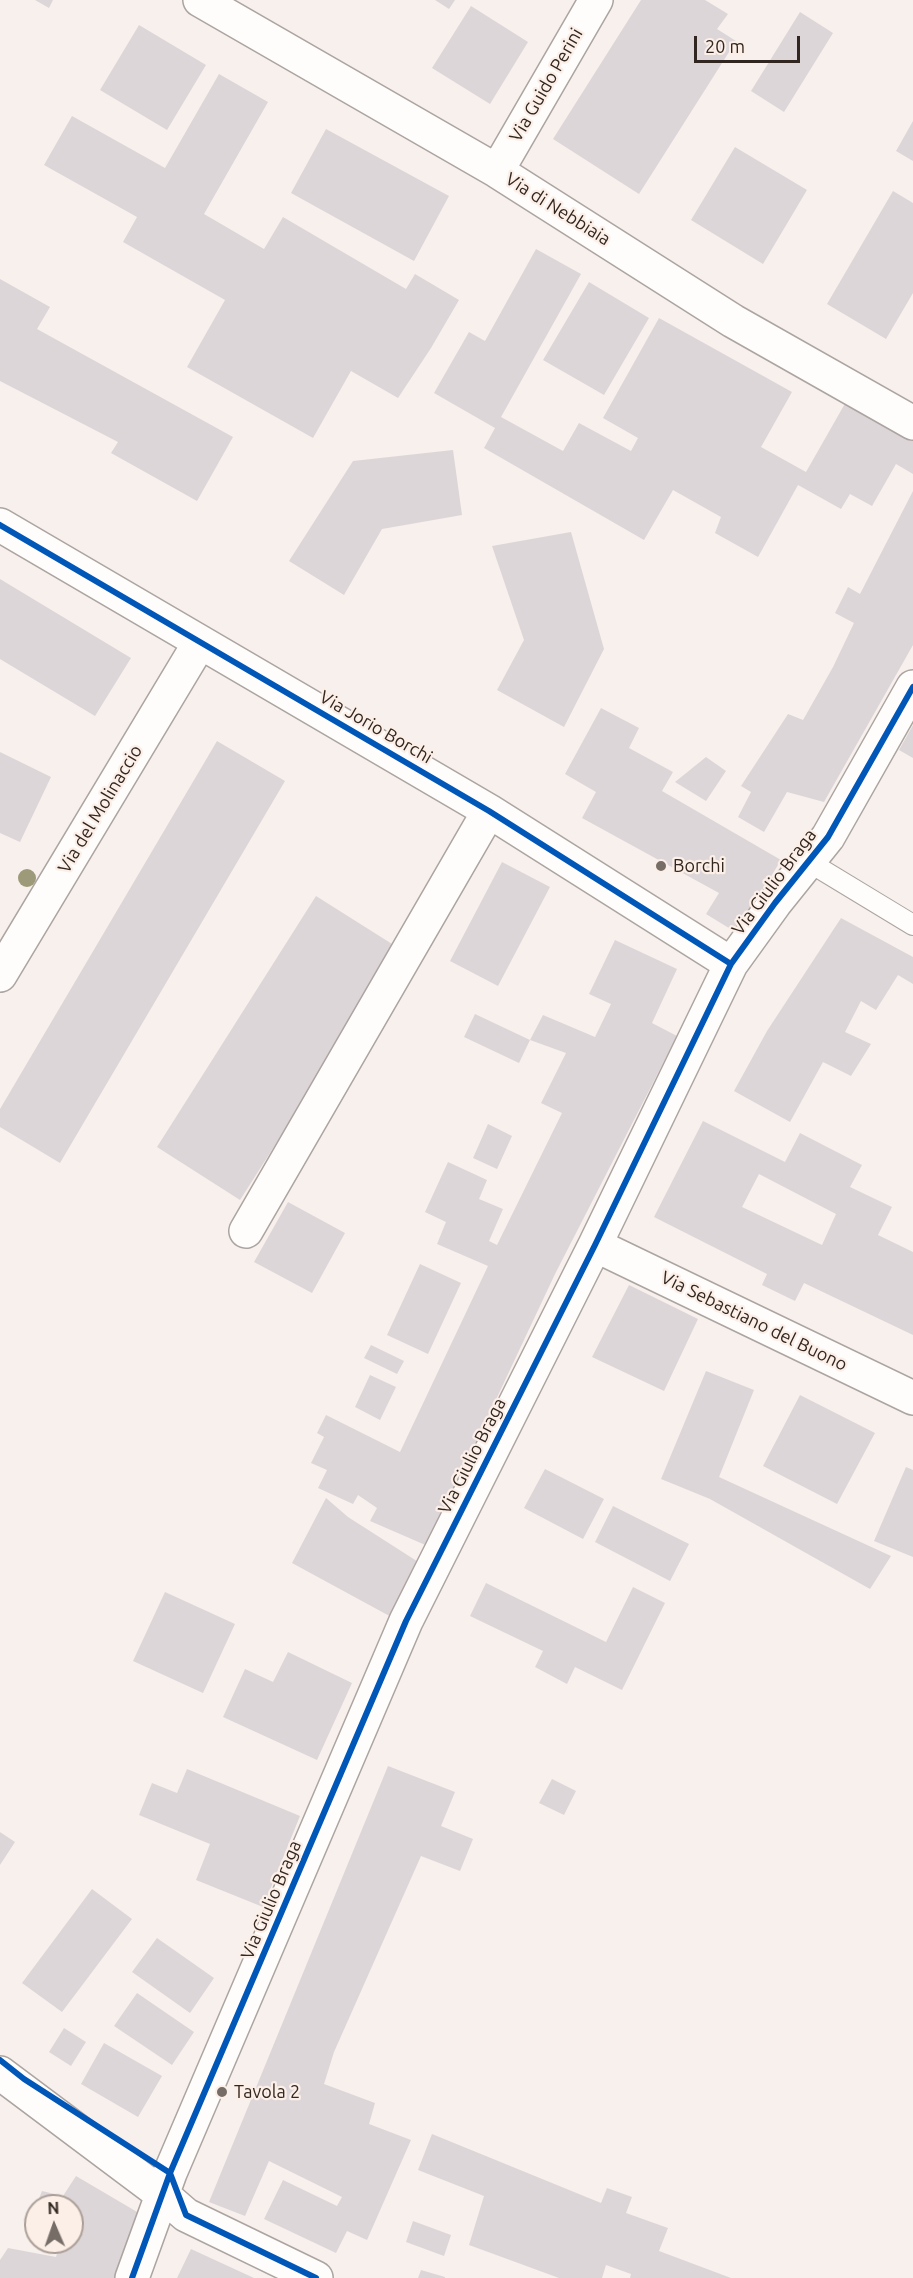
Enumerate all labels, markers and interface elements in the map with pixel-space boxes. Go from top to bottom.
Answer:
street label: Via Guido Perini [505,24,587,146]
scale bar [697,24,804,62]
text: 20 m [705,36,745,56]
street label: Via di Nebbiaia [501,168,615,250]
street label: Via Jorio Borchi [316,686,436,768]
street label: Via del Molinaccio [53,741,147,877]
street label: Via Giulio Braga [727,825,821,939]
place label: Borchi [673,855,725,877]
marker: Borchi [654,859,668,873]
street label: Via Sebastiano del Buono [657,1266,851,1376]
street label: Via Giulio Braga [434,1394,510,1518]
street label: Via Giulio Braga [236,1837,306,1963]
place label: Tavola 2 [234,2081,300,2103]
marker: Tavola 2 [215,2085,229,2099]
north arrow [24,2194,84,2254]
text: N [47,2199,60,2217]

